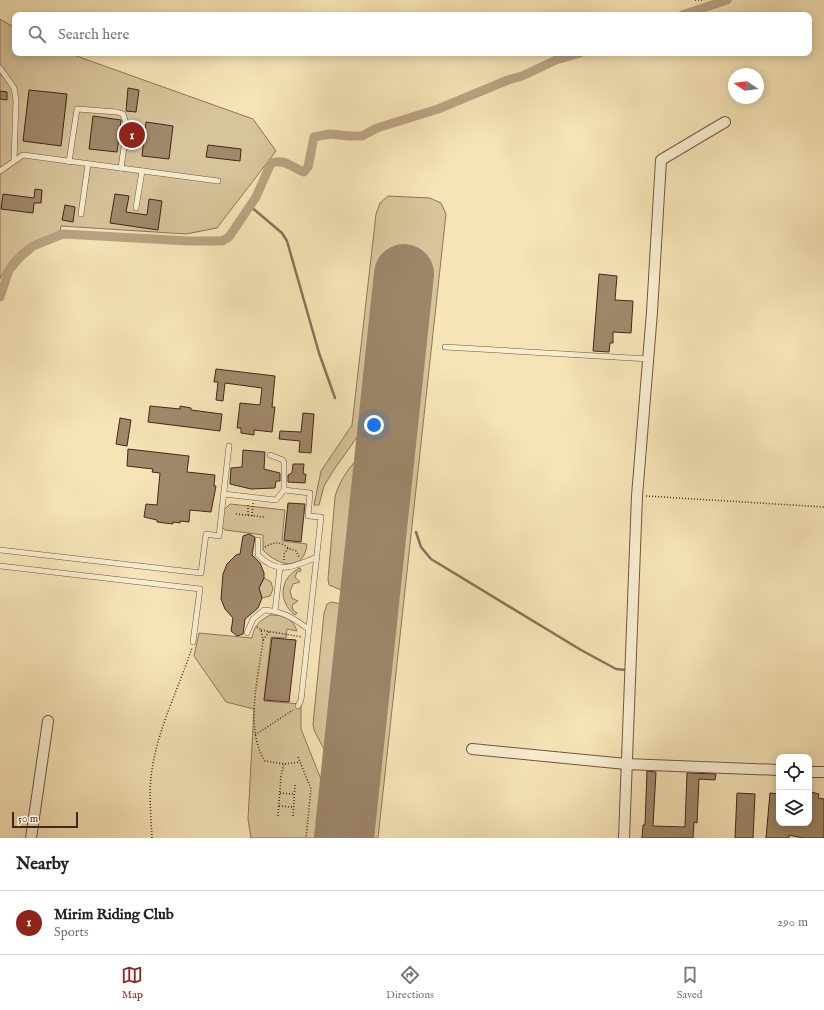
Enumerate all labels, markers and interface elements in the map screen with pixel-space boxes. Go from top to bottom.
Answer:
search box [12,12,812,56]
icon: search [26,23,48,45]
text: Search here [58,25,129,44]
north arrow [728,68,764,104]
pin: 1 [119,120,145,150]
your location [364,415,384,435]
map controls [776,754,812,826]
button: locate [776,754,812,790]
button: layers [776,790,812,826]
scale bar [12,810,78,829]
text: 50 m [18,812,38,826]
text: Nearby [16,854,69,875]
text: Mirim Riding Club [54,905,174,924]
text: 1 [27,914,31,931]
text: 290 m [777,914,808,931]
text: Sports [54,924,89,941]
tab: Map [121,964,143,1002]
tab: Directions [386,964,434,1002]
tab: Saved [677,964,703,1002]

